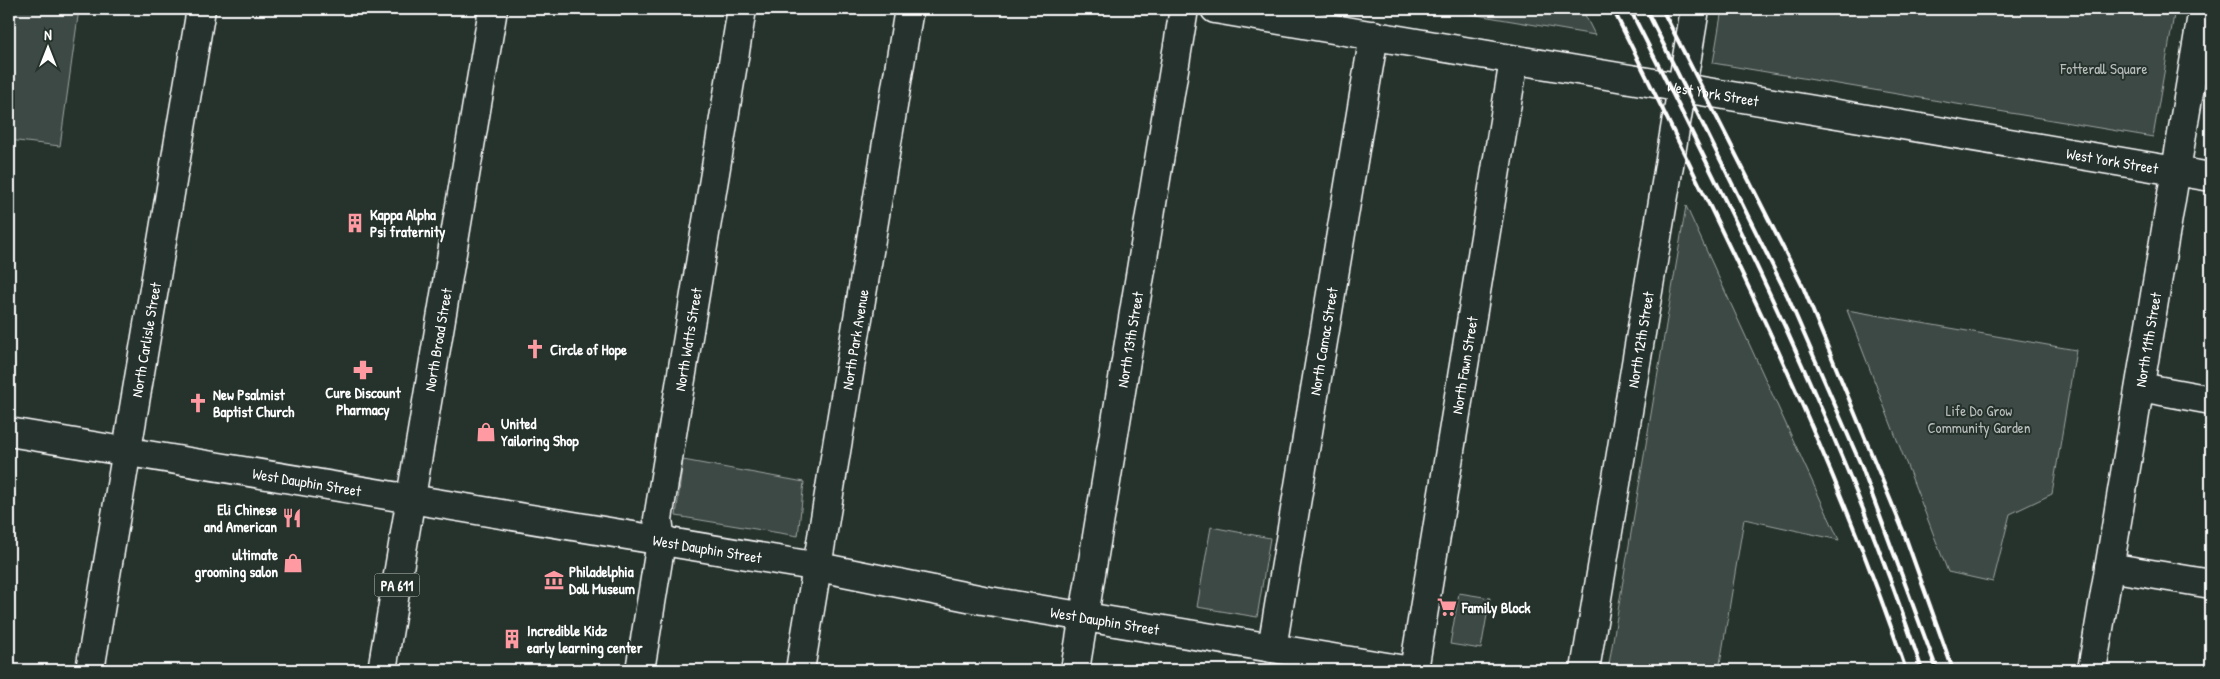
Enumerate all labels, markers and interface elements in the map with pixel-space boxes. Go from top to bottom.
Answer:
north arrow [22,22,72,72]
text: N [44,25,52,44]
park label: Fotterall Square [2060,58,2148,79]
street label: West York Street [1665,75,1761,111]
street label: West York Street [2065,142,2161,179]
place label: Kappa Alpha Psi fraternity [370,204,446,243]
building icon: Kappa Alpha Psi fraternity [344,212,366,234]
street label: North Carlisle Street [125,280,166,399]
street label: North Watts Street [669,285,707,393]
street label: North Camac Street [1304,285,1343,397]
street label: North Broad Street [418,286,457,393]
street label: North Park Avenue [836,288,873,391]
street label: North 13th Street [1111,289,1148,389]
street label: North 12th Street [1622,289,1658,389]
street label: North 11th Street [2129,290,2166,388]
street label: North Fawn Street [1446,314,1482,415]
church icon: Circle of Hope [524,338,546,360]
place label: Circle of Hope [550,339,627,361]
pharmacy icon: Cure Discount Pharmacy [352,359,374,381]
place label: Cure Discount Pharmacy [325,382,402,421]
place label: New Psalmist Baptist Church [213,384,295,423]
church icon: New Psalmist Baptist Church [187,392,209,414]
park label: Life Do Grow Community Garden [1927,400,2031,438]
place label: United Yailoring Shop [501,413,579,452]
shop icon: United Yailoring Shop [475,421,497,443]
street label: West Dauphin Street [251,462,364,501]
place label: Eli Chinese and American [204,499,277,537]
restaurant icon: Eli Chinese and American [281,507,303,529]
street label: West Dauphin Street [651,529,764,568]
place label: ultimate grooming salon [195,544,278,583]
shop icon: ultimate grooming salon [282,552,304,574]
place label: Philadelphia Doll Museum [569,561,635,599]
museum icon: Philadelphia Doll Museum [543,569,565,591]
road number: PA 611 [374,574,420,596]
supermarket icon: Family Block [1436,596,1458,618]
place label: Family Block [1461,597,1531,619]
street label: West Dauphin Street [1049,601,1162,640]
place label: Incredible Kidz early learning center [527,620,643,659]
building icon: Incredible Kidz early learning center [501,628,523,650]

